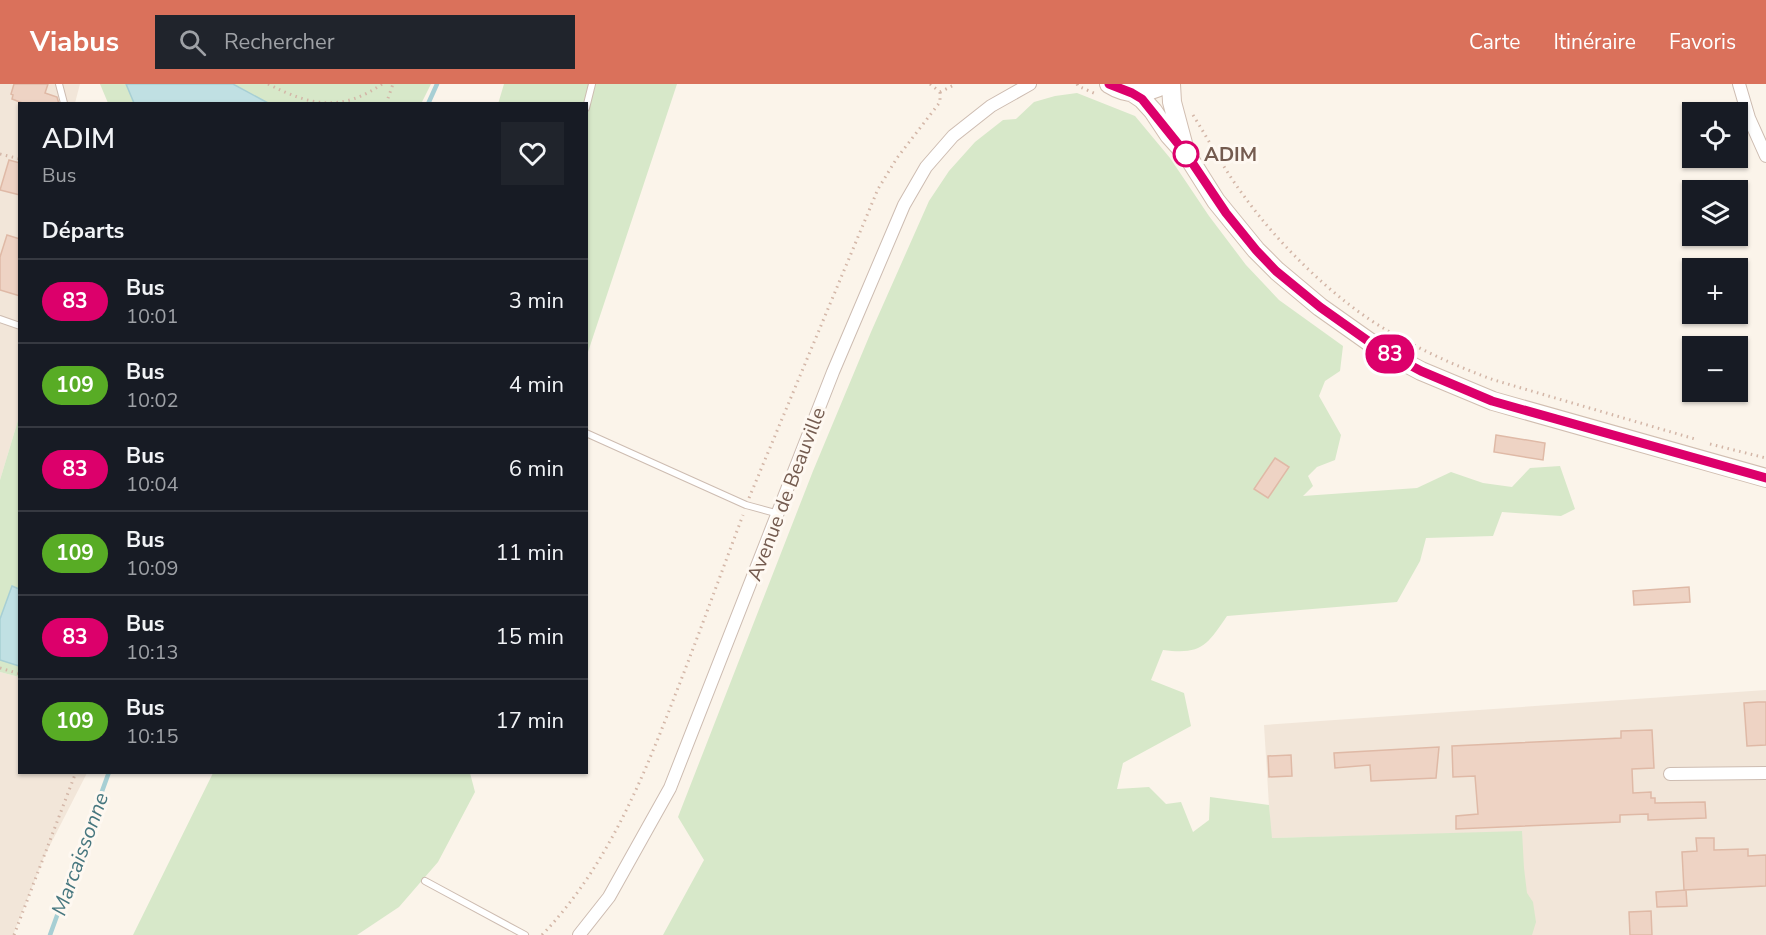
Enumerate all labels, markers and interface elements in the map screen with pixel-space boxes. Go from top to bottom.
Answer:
search box [155,15,575,69]
text: Viabus [30,23,119,61]
icon: search [176,26,209,59]
text: Rechercher [224,27,335,57]
text: Carte [1469,28,1520,56]
text: Itinéraire [1553,28,1636,56]
text: Favoris [1669,28,1736,56]
map controls [1682,102,1748,402]
button: locate [1682,102,1748,168]
text: ADIM [42,120,115,158]
button: heart [501,122,564,185]
marker: ADIM [1173,141,1199,167]
place label: ADIM [1204,141,1257,168]
text: Bus [42,162,76,189]
button: layers [1682,180,1748,246]
text: Départs [42,216,124,246]
button: + [1682,258,1748,324]
text: Bus [126,273,165,303]
text: 3 min [509,286,564,316]
text: 83 [62,287,88,315]
text: 10:01 [126,303,179,330]
line badge: 83 [1363,334,1417,374]
button: − [1682,336,1748,402]
text: 83 [1377,340,1403,368]
text: Bus [126,357,165,387]
text: 4 min [509,370,564,400]
text: 109 [56,371,94,399]
text: 10:02 [126,387,179,414]
street label: Avenue de Beauville [741,403,832,585]
text: Bus [126,441,165,471]
text: 6 min [509,454,564,484]
text: 83 [62,455,88,483]
text: 10:04 [126,471,179,498]
text: Bus [126,525,165,555]
text: 11 min [496,538,564,568]
text: 109 [56,539,94,567]
text: 10:09 [126,555,179,582]
text: Bus [126,609,165,639]
text: 15 min [496,622,564,652]
text: 83 [62,623,88,651]
text: 10:13 [126,639,179,666]
text: Bus [126,693,165,723]
text: 17 min [496,706,564,736]
text: 109 [56,707,94,735]
text: 10:15 [126,723,179,750]
water label: Marcaissonne [45,789,115,919]

